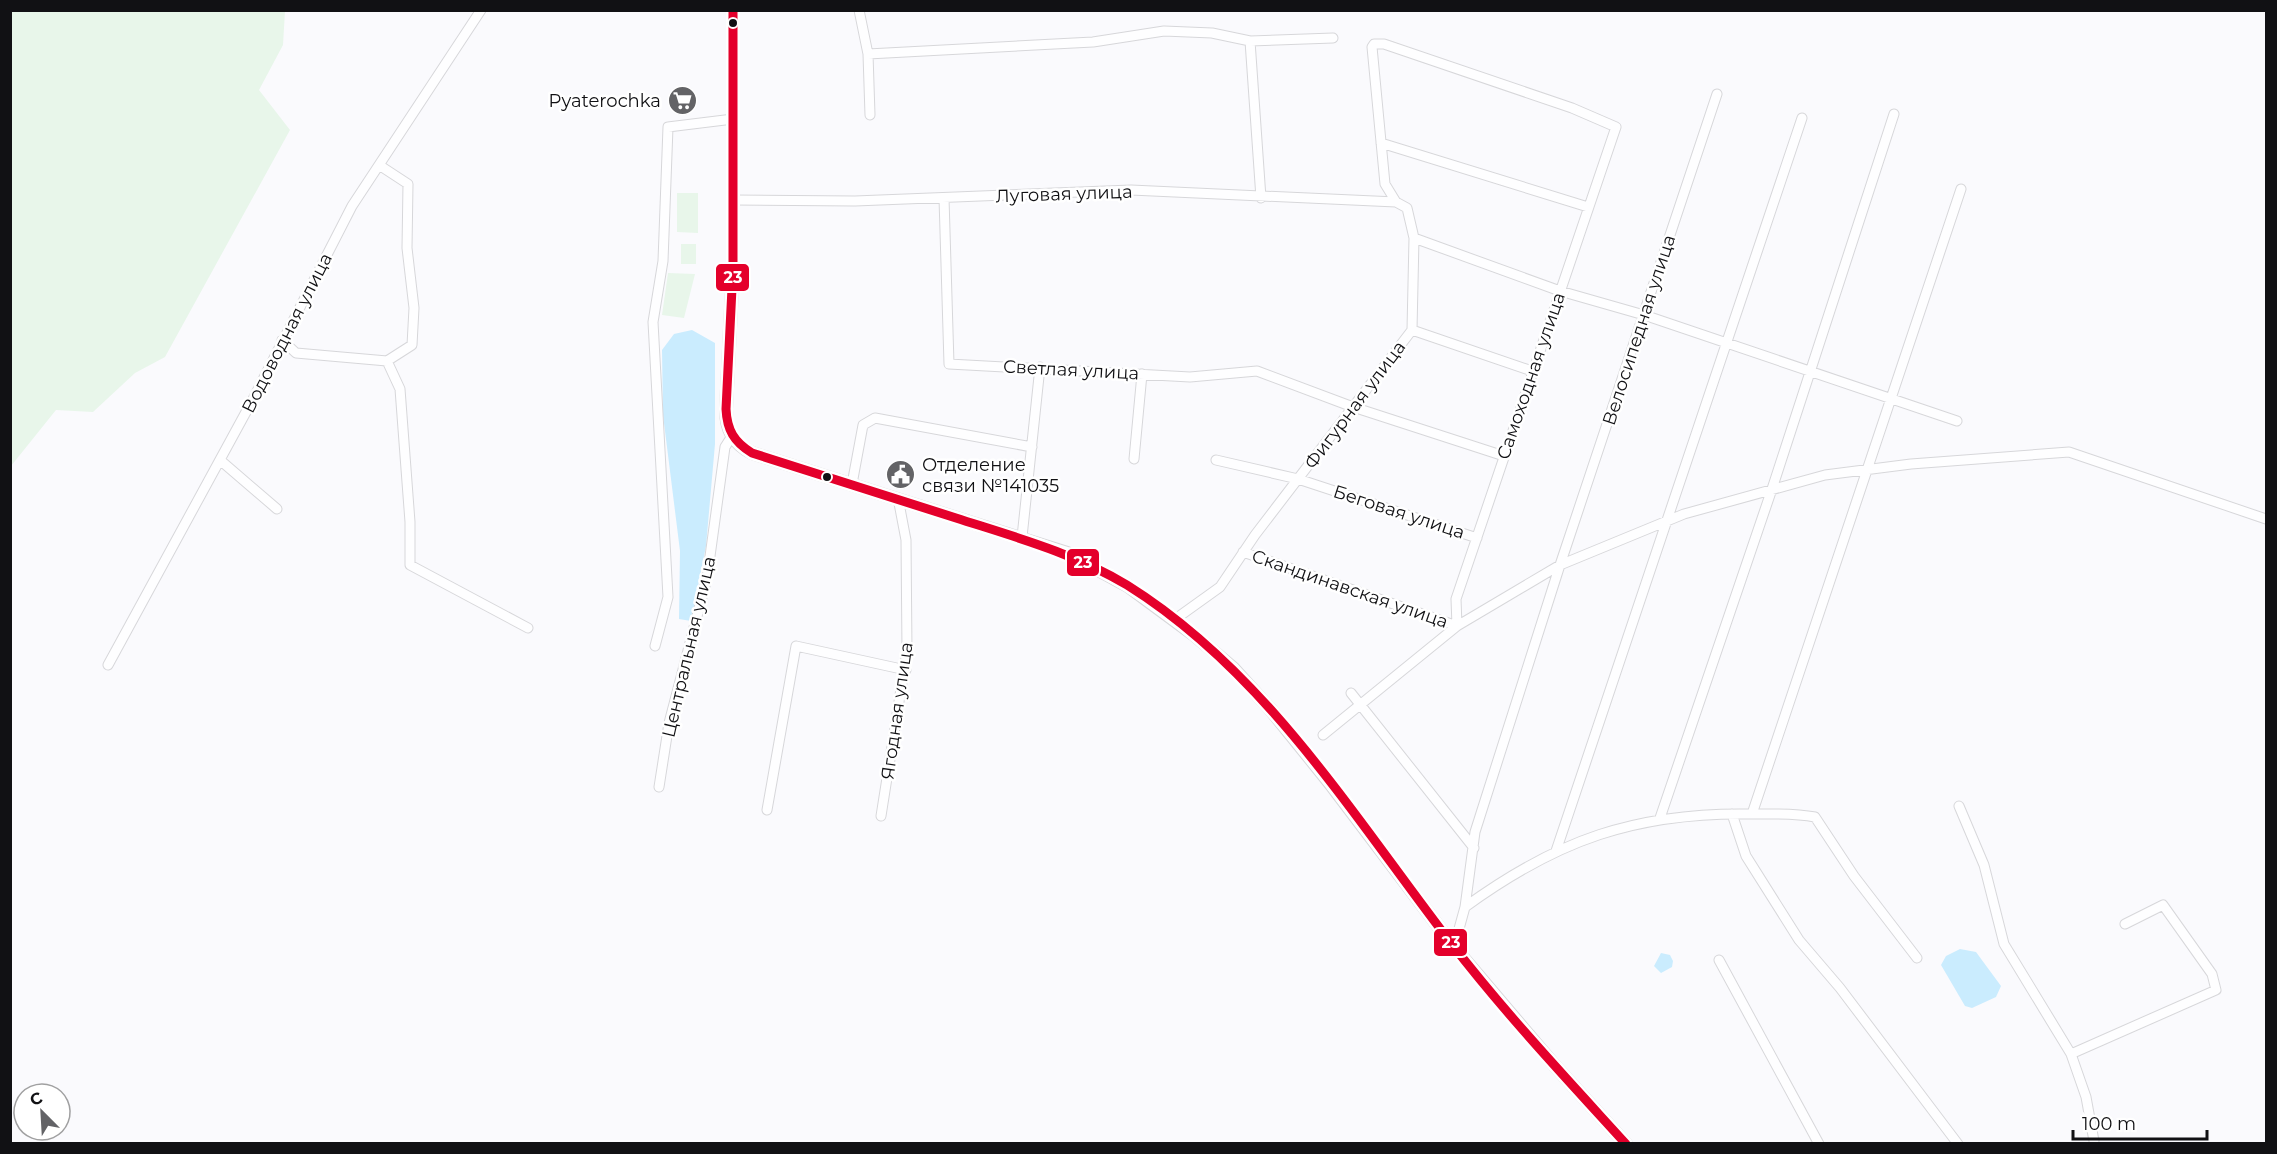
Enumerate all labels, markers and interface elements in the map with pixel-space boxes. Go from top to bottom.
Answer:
unlabelled marker [727,17,739,29]
supermarket icon: Pyaterochka [666,85,698,117]
place label: Pyaterochka [549,90,661,112]
street label: Луговая улица [995,181,1133,207]
street label: Велосипедная улица [1598,232,1680,428]
street label: Водоводная улица [237,249,337,417]
line badge: 23 [715,263,750,292]
text: 23 [724,268,742,287]
street label: Самоходная улица [1492,290,1570,462]
street label: Фигурная улица [1300,337,1410,473]
street label: Светлая улица [1002,355,1140,385]
place label: Отделение связи №141035 [922,454,1059,497]
public building icon: Отделение связи №141035 [885,459,917,491]
unlabelled marker [821,471,833,483]
street label: Беговая улица [1330,480,1468,544]
street label: Скандинавская улица [1249,545,1451,633]
line badge: 23 [1066,548,1100,577]
text: 23 [1074,553,1092,572]
street label: Центральная улица [657,554,721,740]
street label: Ягодная улица [876,641,918,781]
line badge: 23 [1433,928,1468,957]
text: 23 [1442,933,1460,952]
north arrow [12,1082,72,1142]
text: С [27,1088,46,1110]
scale bar [2073,1103,2206,1141]
text: 100 m [2082,1113,2136,1135]

